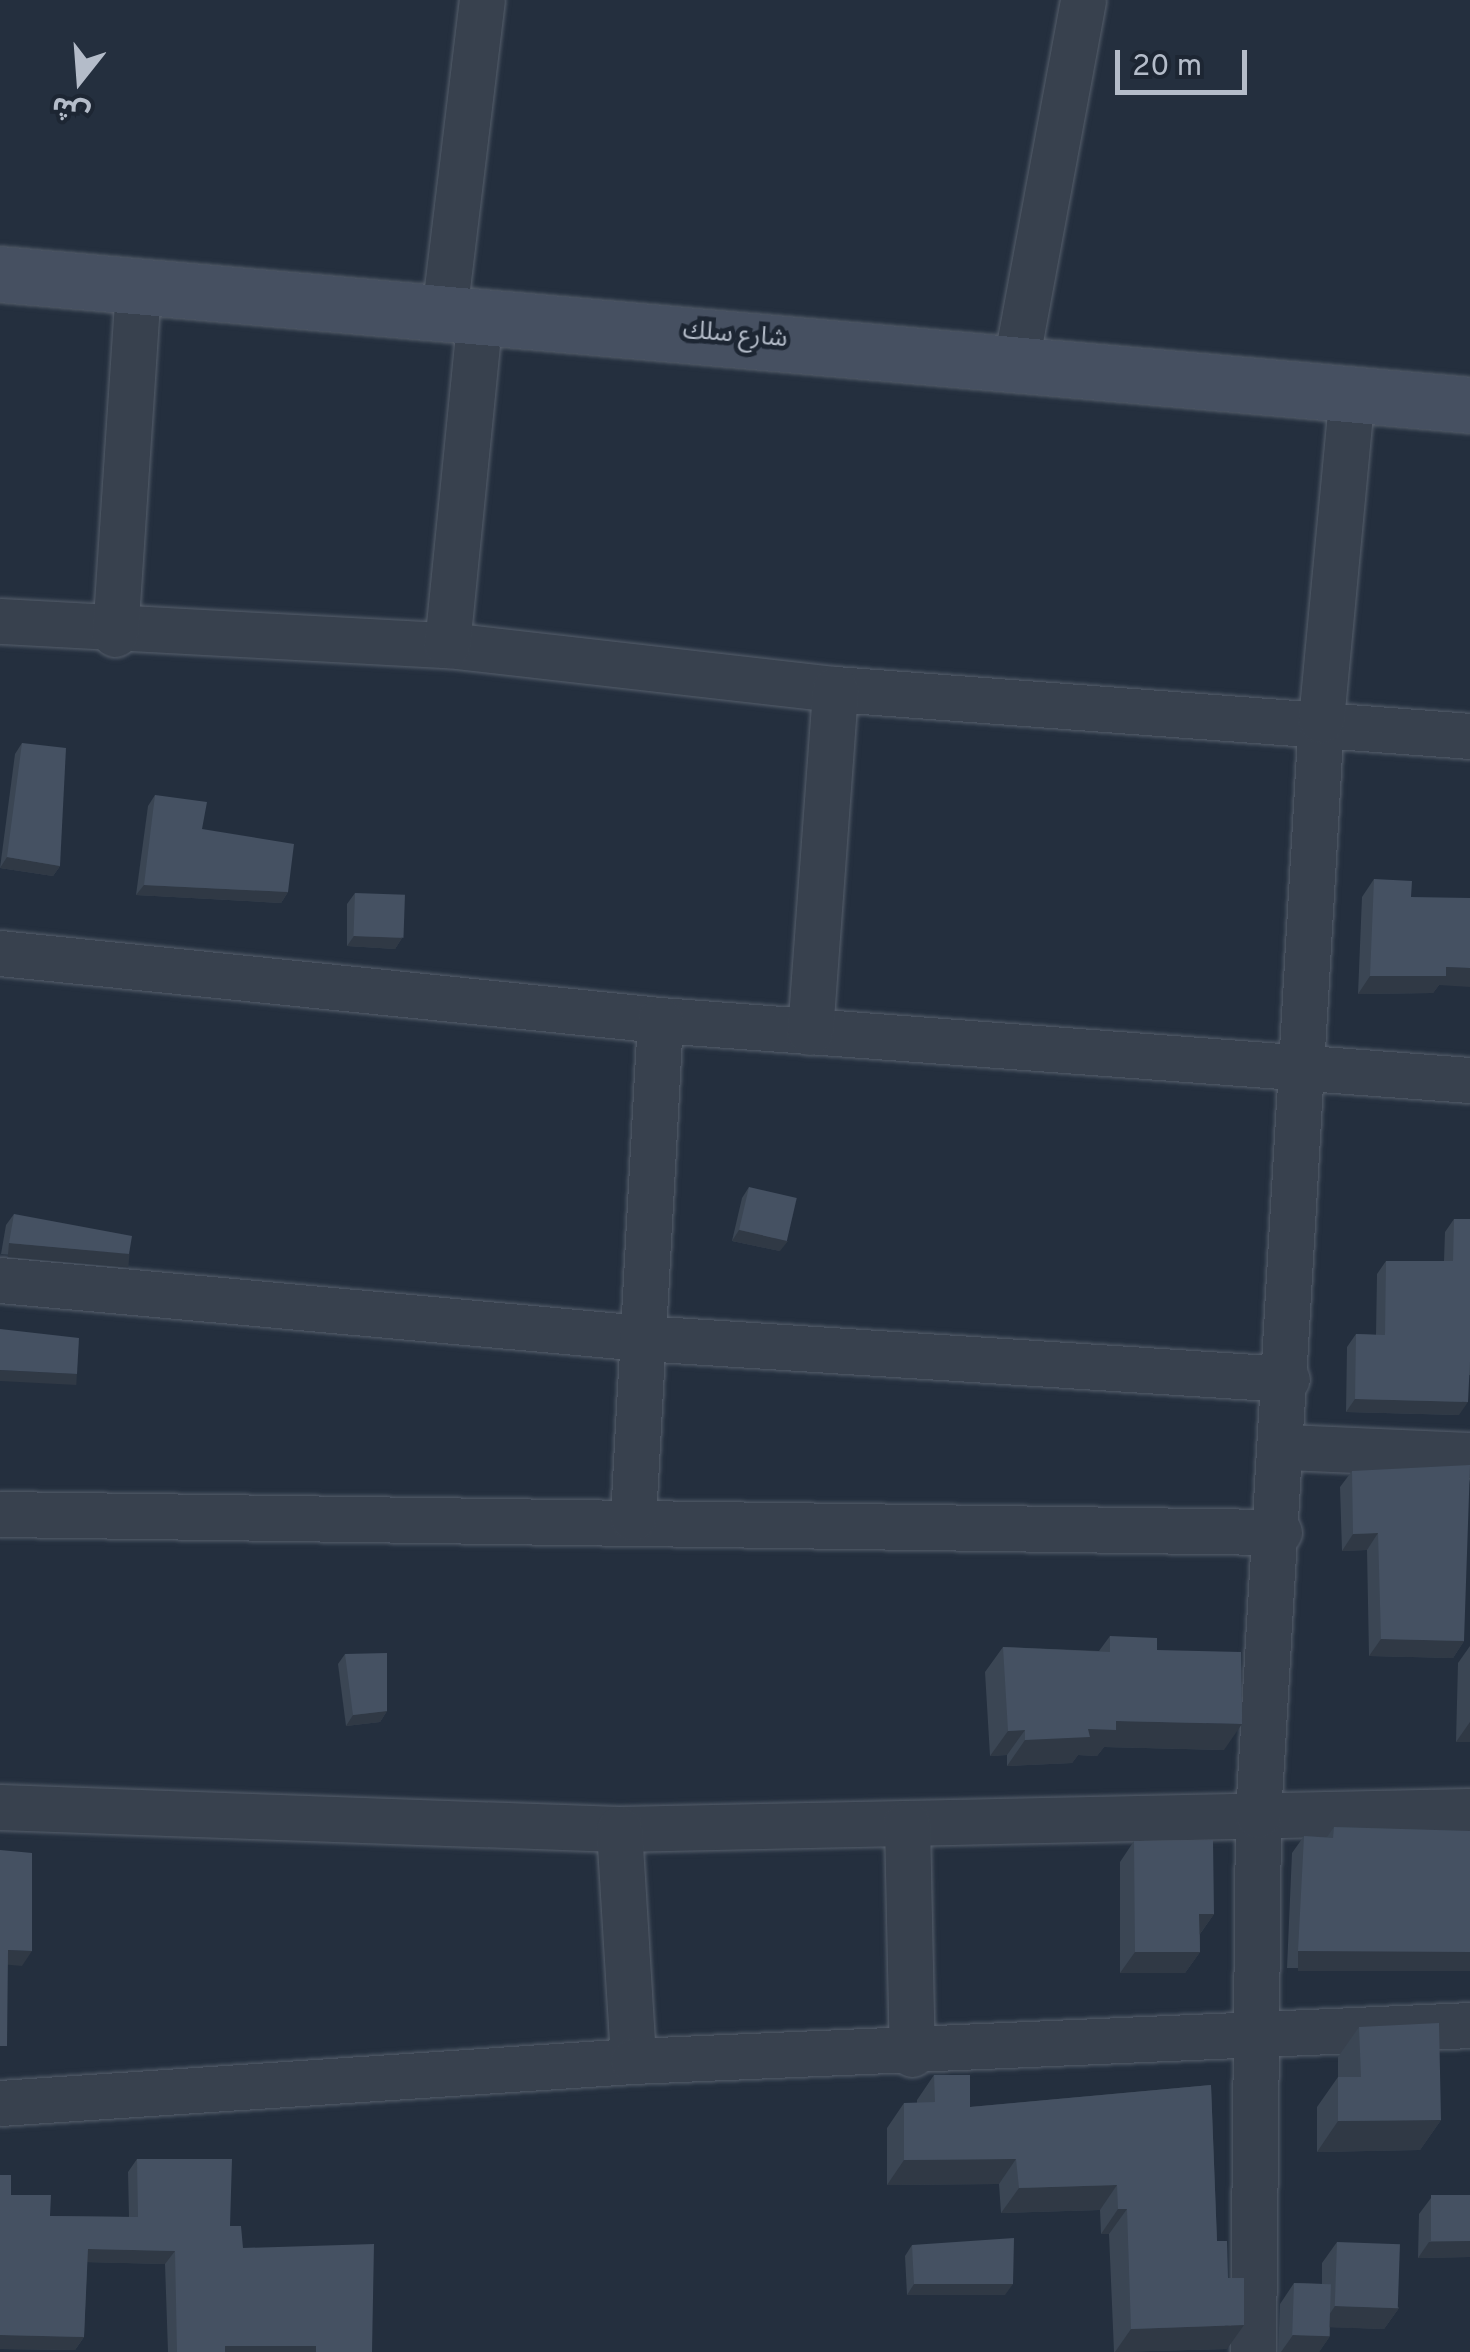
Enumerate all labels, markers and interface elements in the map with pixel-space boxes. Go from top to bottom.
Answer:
north arrow [30,30,130,130]
scale bar [1120,30,1252,92]
text: 20 m [1132,49,1202,86]
text: ش [48,86,95,132]
street label: شارع سلك [682,316,788,356]

